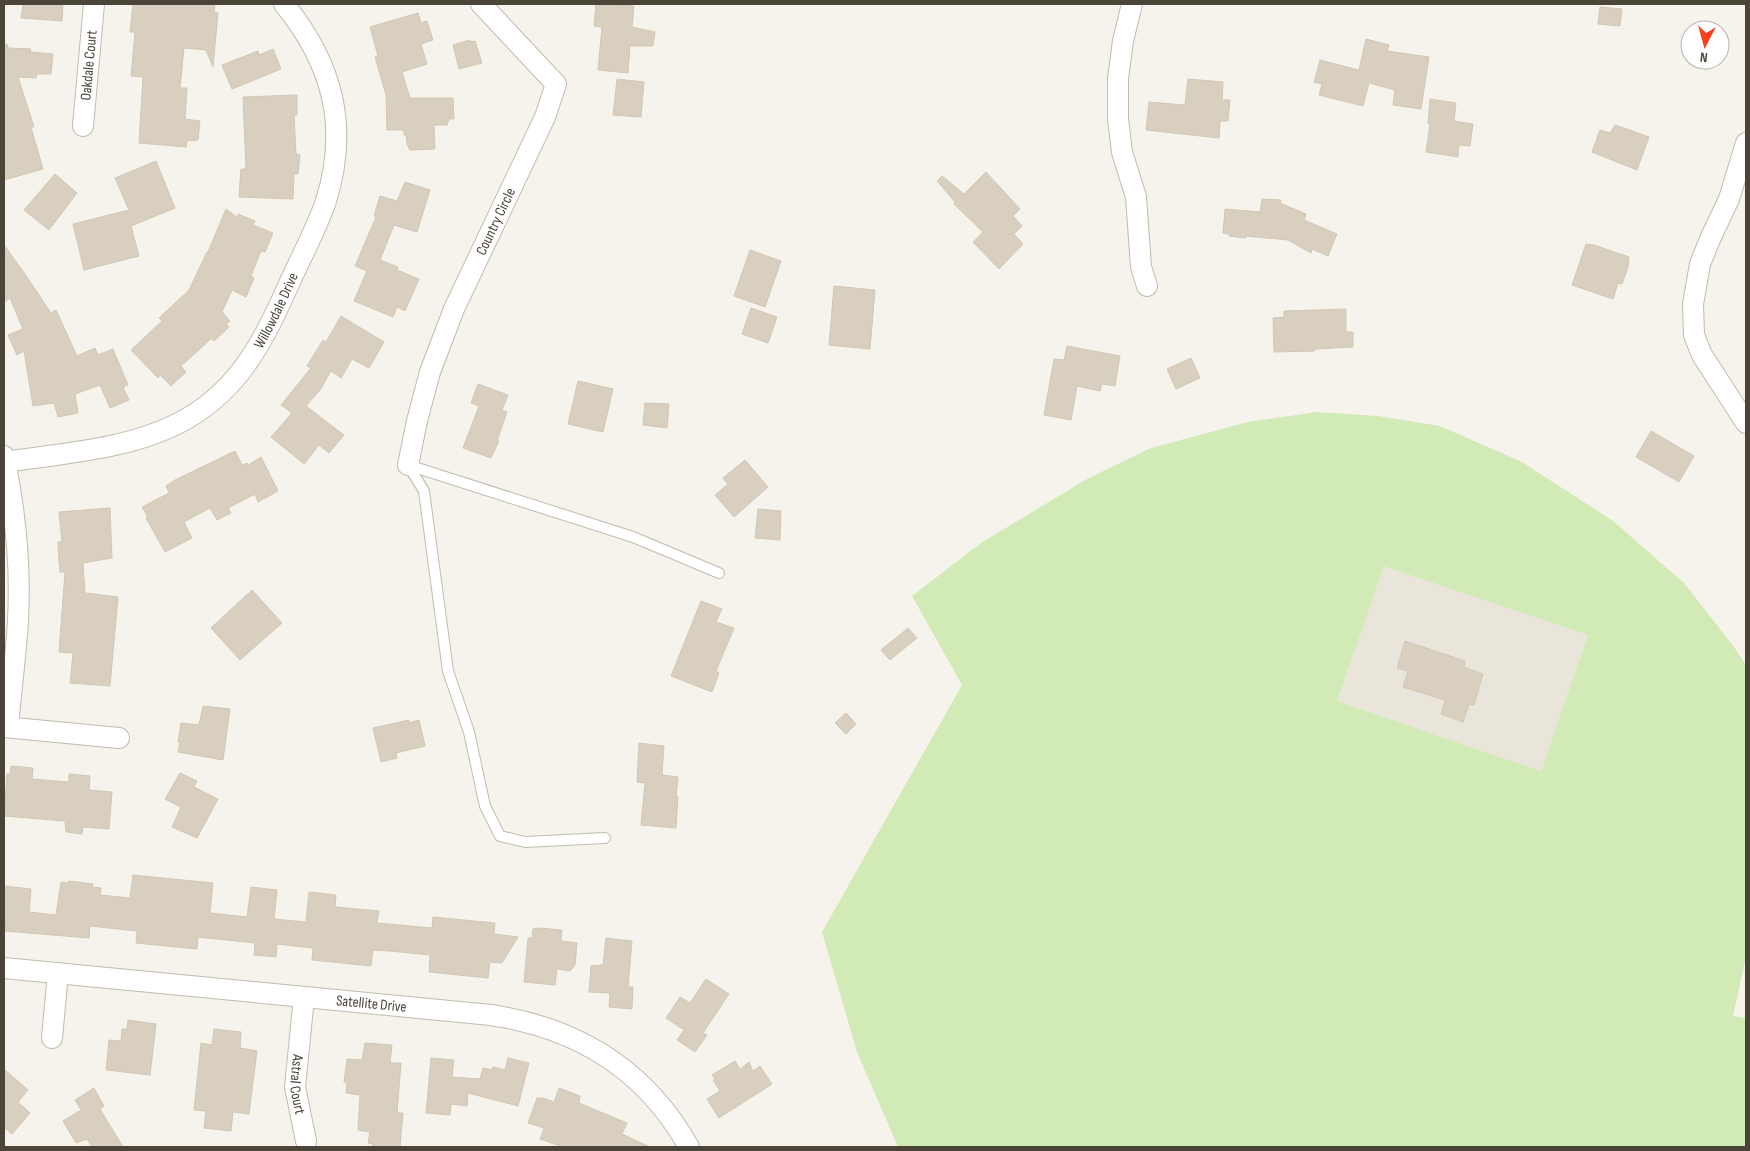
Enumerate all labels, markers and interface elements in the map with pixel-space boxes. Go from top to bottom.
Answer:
north arrow [1680,20,1730,70]
street label: Oakdale Court [76,29,101,101]
text: N [1699,49,1708,66]
street label: Country Circle [471,185,520,258]
street label: Willowdale Drive [249,270,302,352]
street label: Satellite Drive [335,991,407,1016]
street label: Astral Court [285,1053,310,1116]

